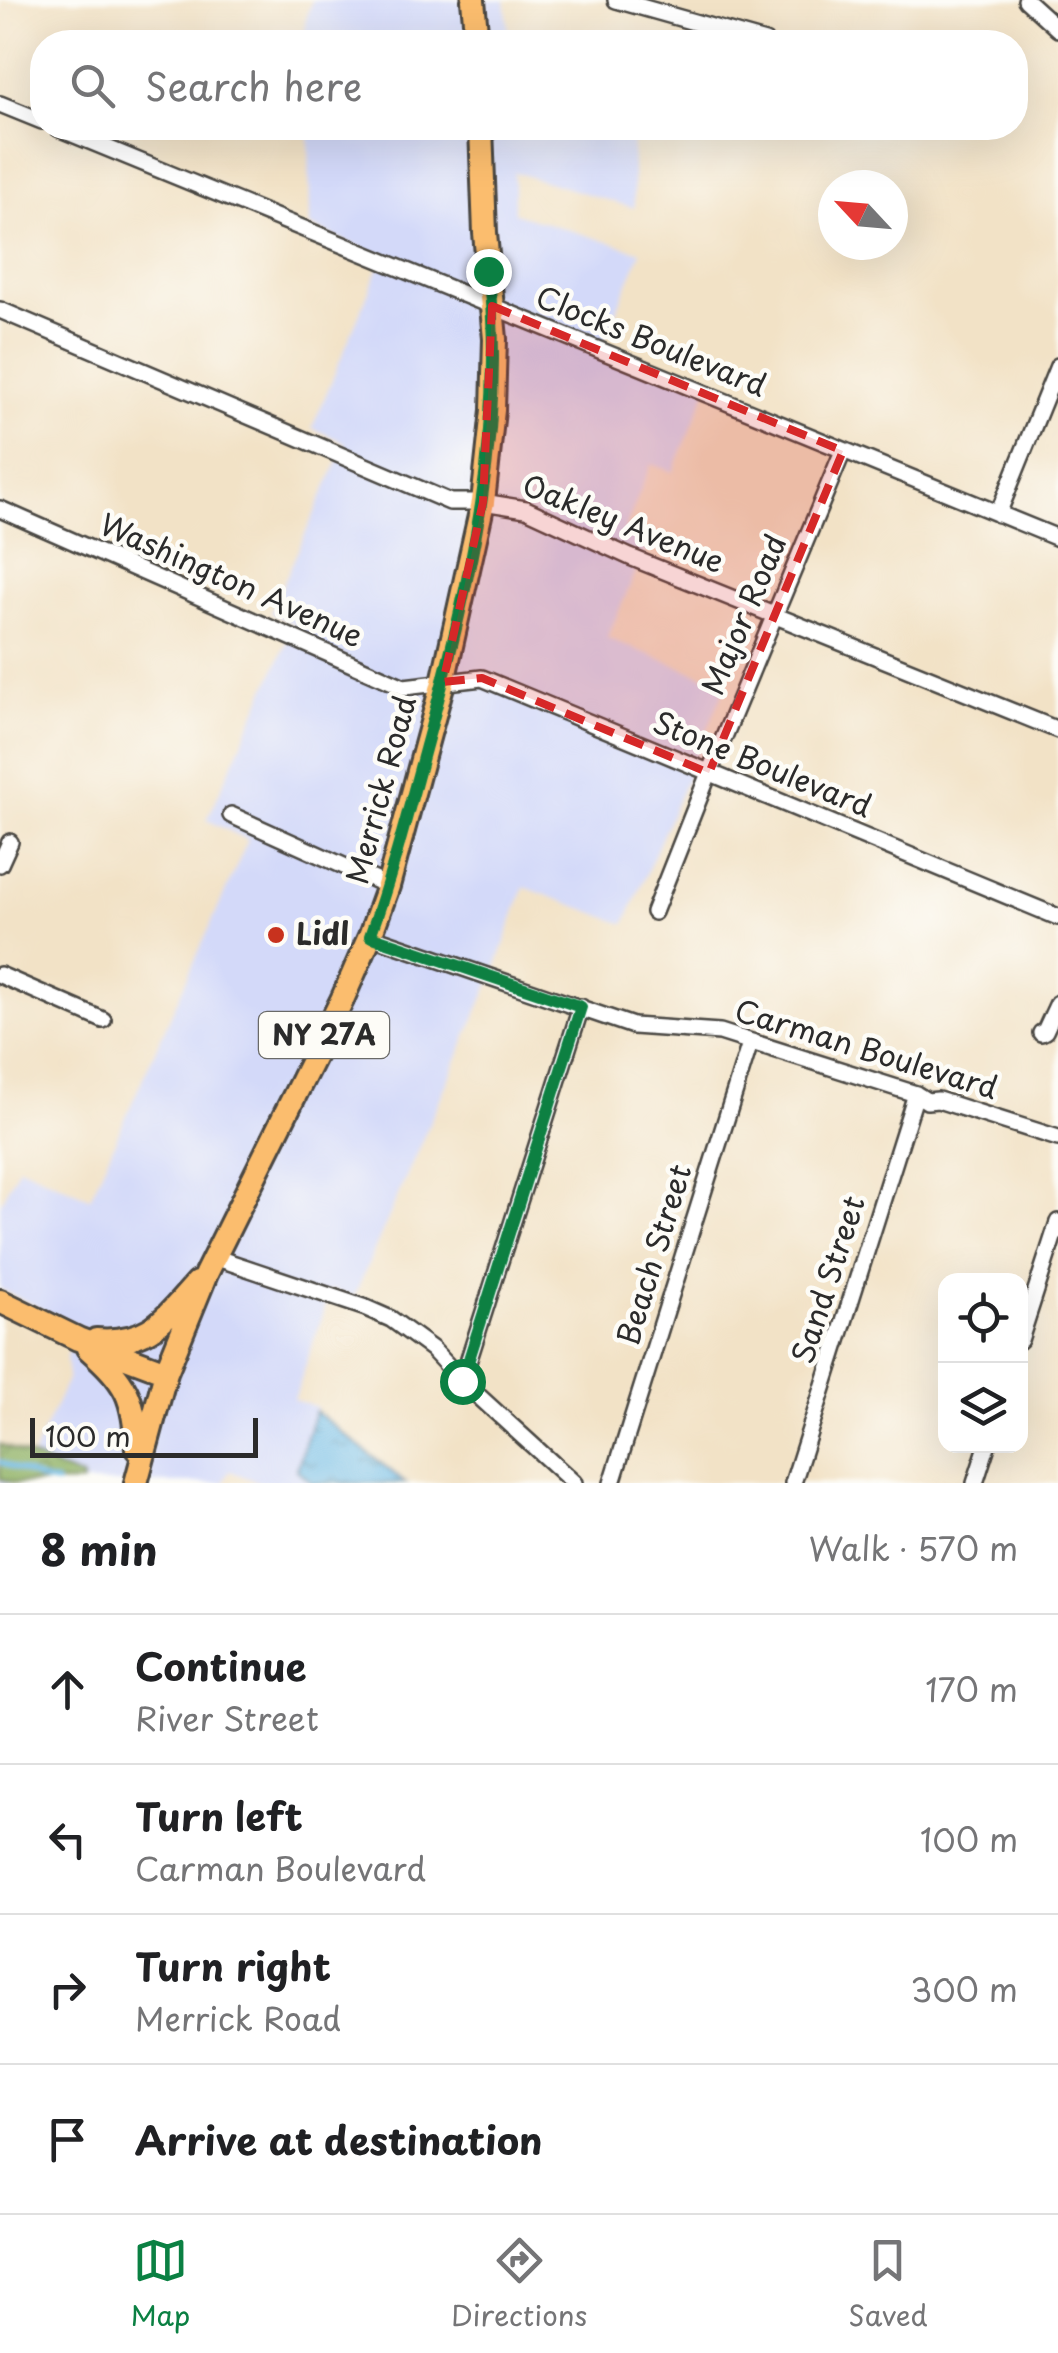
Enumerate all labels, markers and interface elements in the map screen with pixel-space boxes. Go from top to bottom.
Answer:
search box [30,30,1028,140]
text: Search here [145,57,362,114]
icon: search [65,58,120,113]
north arrow [818,170,908,260]
route end [466,249,512,295]
street label: Clocks Boulevard [530,273,774,406]
street label: Oakley Avenue [516,461,732,583]
street label: Washington Avenue [93,500,371,657]
street label: Major Road [689,527,797,701]
street label: Merrick Road [333,690,426,889]
street label: Stone Boulevard [647,698,879,827]
place label: Lidl [296,910,349,955]
marker: Lidl [265,924,287,946]
street label: Carman Boulevard [730,986,1004,1109]
road number: NY 27A [259,1012,389,1058]
street label: Beach Street [604,1158,701,1350]
street label: Sand Street [778,1190,875,1369]
map controls [938,1273,1028,1453]
button: locate [938,1273,1028,1363]
route start [440,1359,486,1405]
button: layers [938,1363,1028,1453]
scale bar [30,1413,258,1458]
text: 100 m [45,1414,131,1457]
text: 8 min [40,1517,158,1580]
text: Walk · 570 m [809,1524,1018,1572]
text: Continue [135,1637,306,1694]
icon: ahead [40,1662,95,1717]
text: 170 m [925,1665,1018,1713]
text: River Street [135,1694,319,1742]
text: Turn left [135,1787,303,1844]
icon: left [40,1812,95,1867]
text: 100 m [920,1815,1018,1863]
text: Carman Boulevard [135,1844,426,1892]
text: Turn right [135,1937,331,1994]
icon: right [40,1962,95,2017]
text: 300 m [910,1965,1018,2013]
text: Merrick Road [135,1994,341,2042]
text: Arrive at destination [135,2111,543,2168]
icon: arrive [40,2112,95,2167]
tab: Map [130,2233,190,2336]
tab: Directions [451,2233,587,2336]
tab: Saved [848,2233,928,2336]

